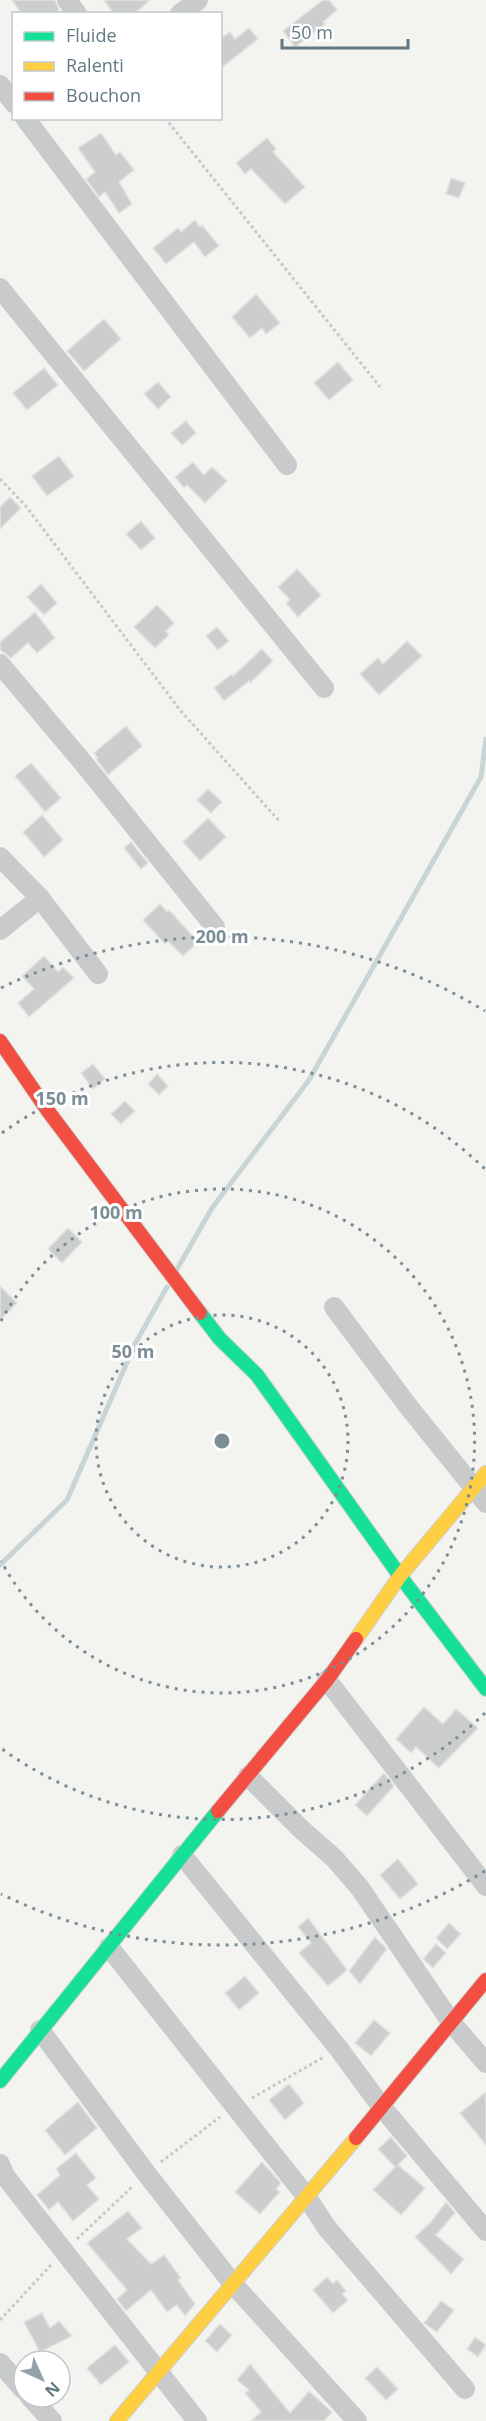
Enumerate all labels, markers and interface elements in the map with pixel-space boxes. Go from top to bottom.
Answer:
legend [12,12,222,120]
scale bar [282,12,408,50]
text: 50 m [291,20,333,44]
text: Fluide [66,23,117,47]
text: Ralenti [66,53,124,77]
text: Bouchon [66,83,141,107]
text: 200 m [195,924,249,948]
text: 150 m [35,1086,89,1110]
text: 100 m [89,1200,143,1224]
text: 50 m [112,1339,154,1363]
centre of rings [212,1431,232,1451]
north arrow [12,2349,72,2409]
text: N [40,2377,65,2402]

